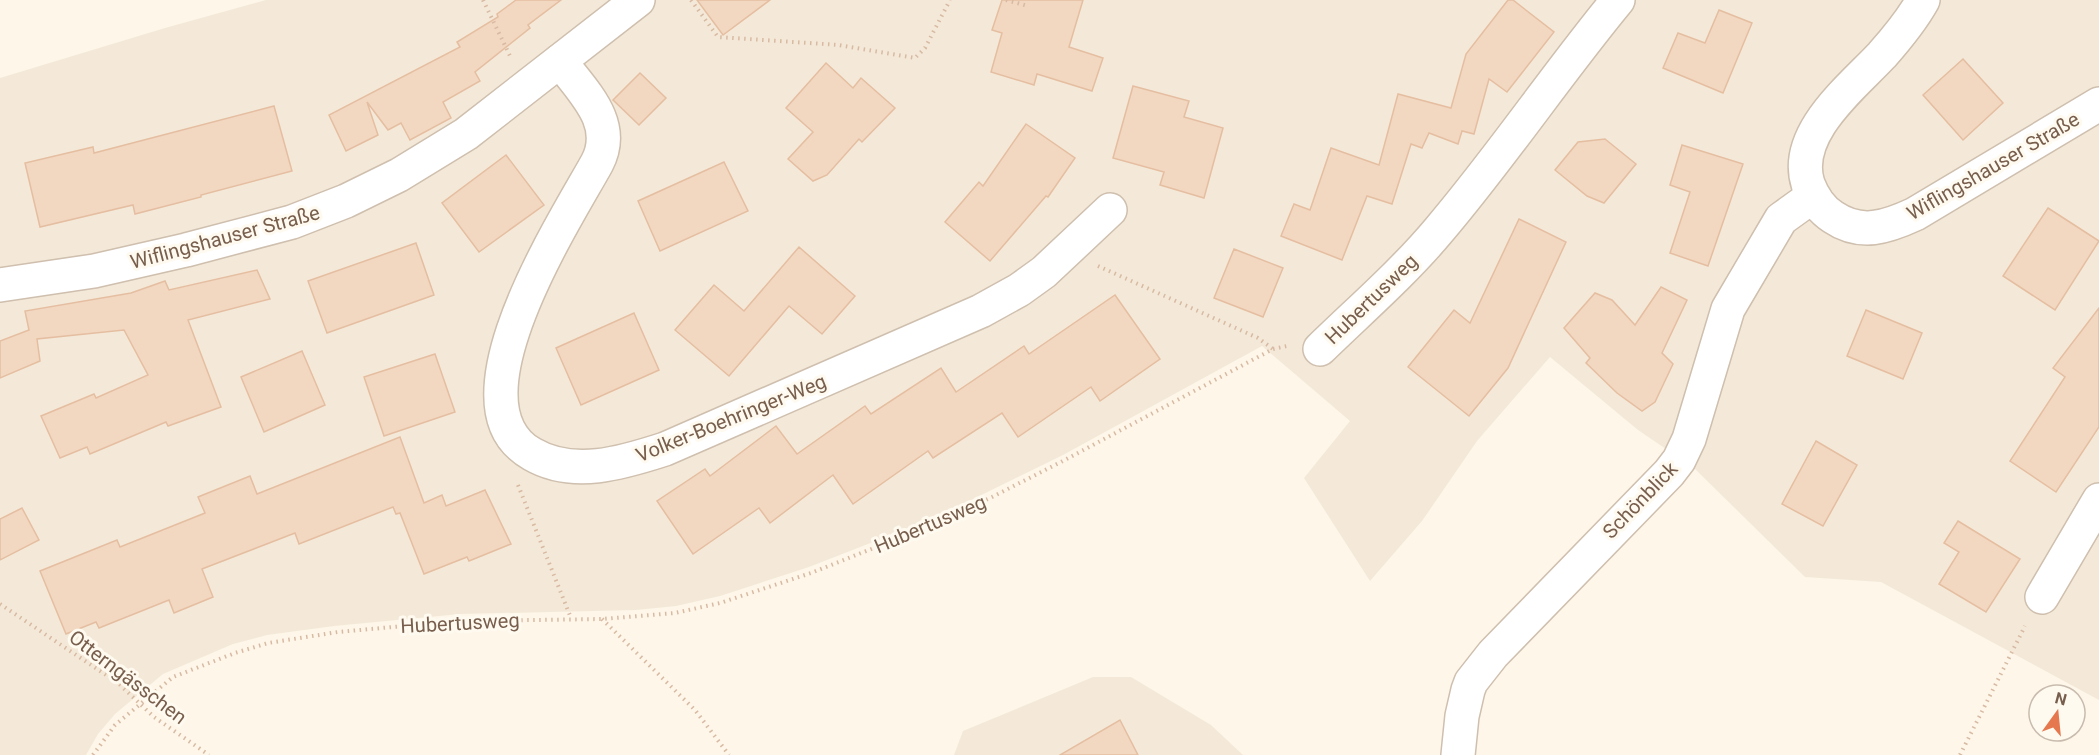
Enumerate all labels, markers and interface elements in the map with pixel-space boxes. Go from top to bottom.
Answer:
street label: Wiflingshauser Straße [1902,107,2084,225]
street label: Wiflingshauser Straße [128,200,322,274]
street label: Hubertusweg [1320,249,1422,349]
street label: Volker-Boehringer-Weg [632,369,830,467]
street label: Schönblick [1598,456,1683,543]
street label: Hubertusweg [870,490,990,558]
street label: Hubertusweg [400,608,520,638]
street label: Otterngässchen [64,625,192,729]
north arrow [2027,683,2087,743]
text: N [2053,688,2069,710]

